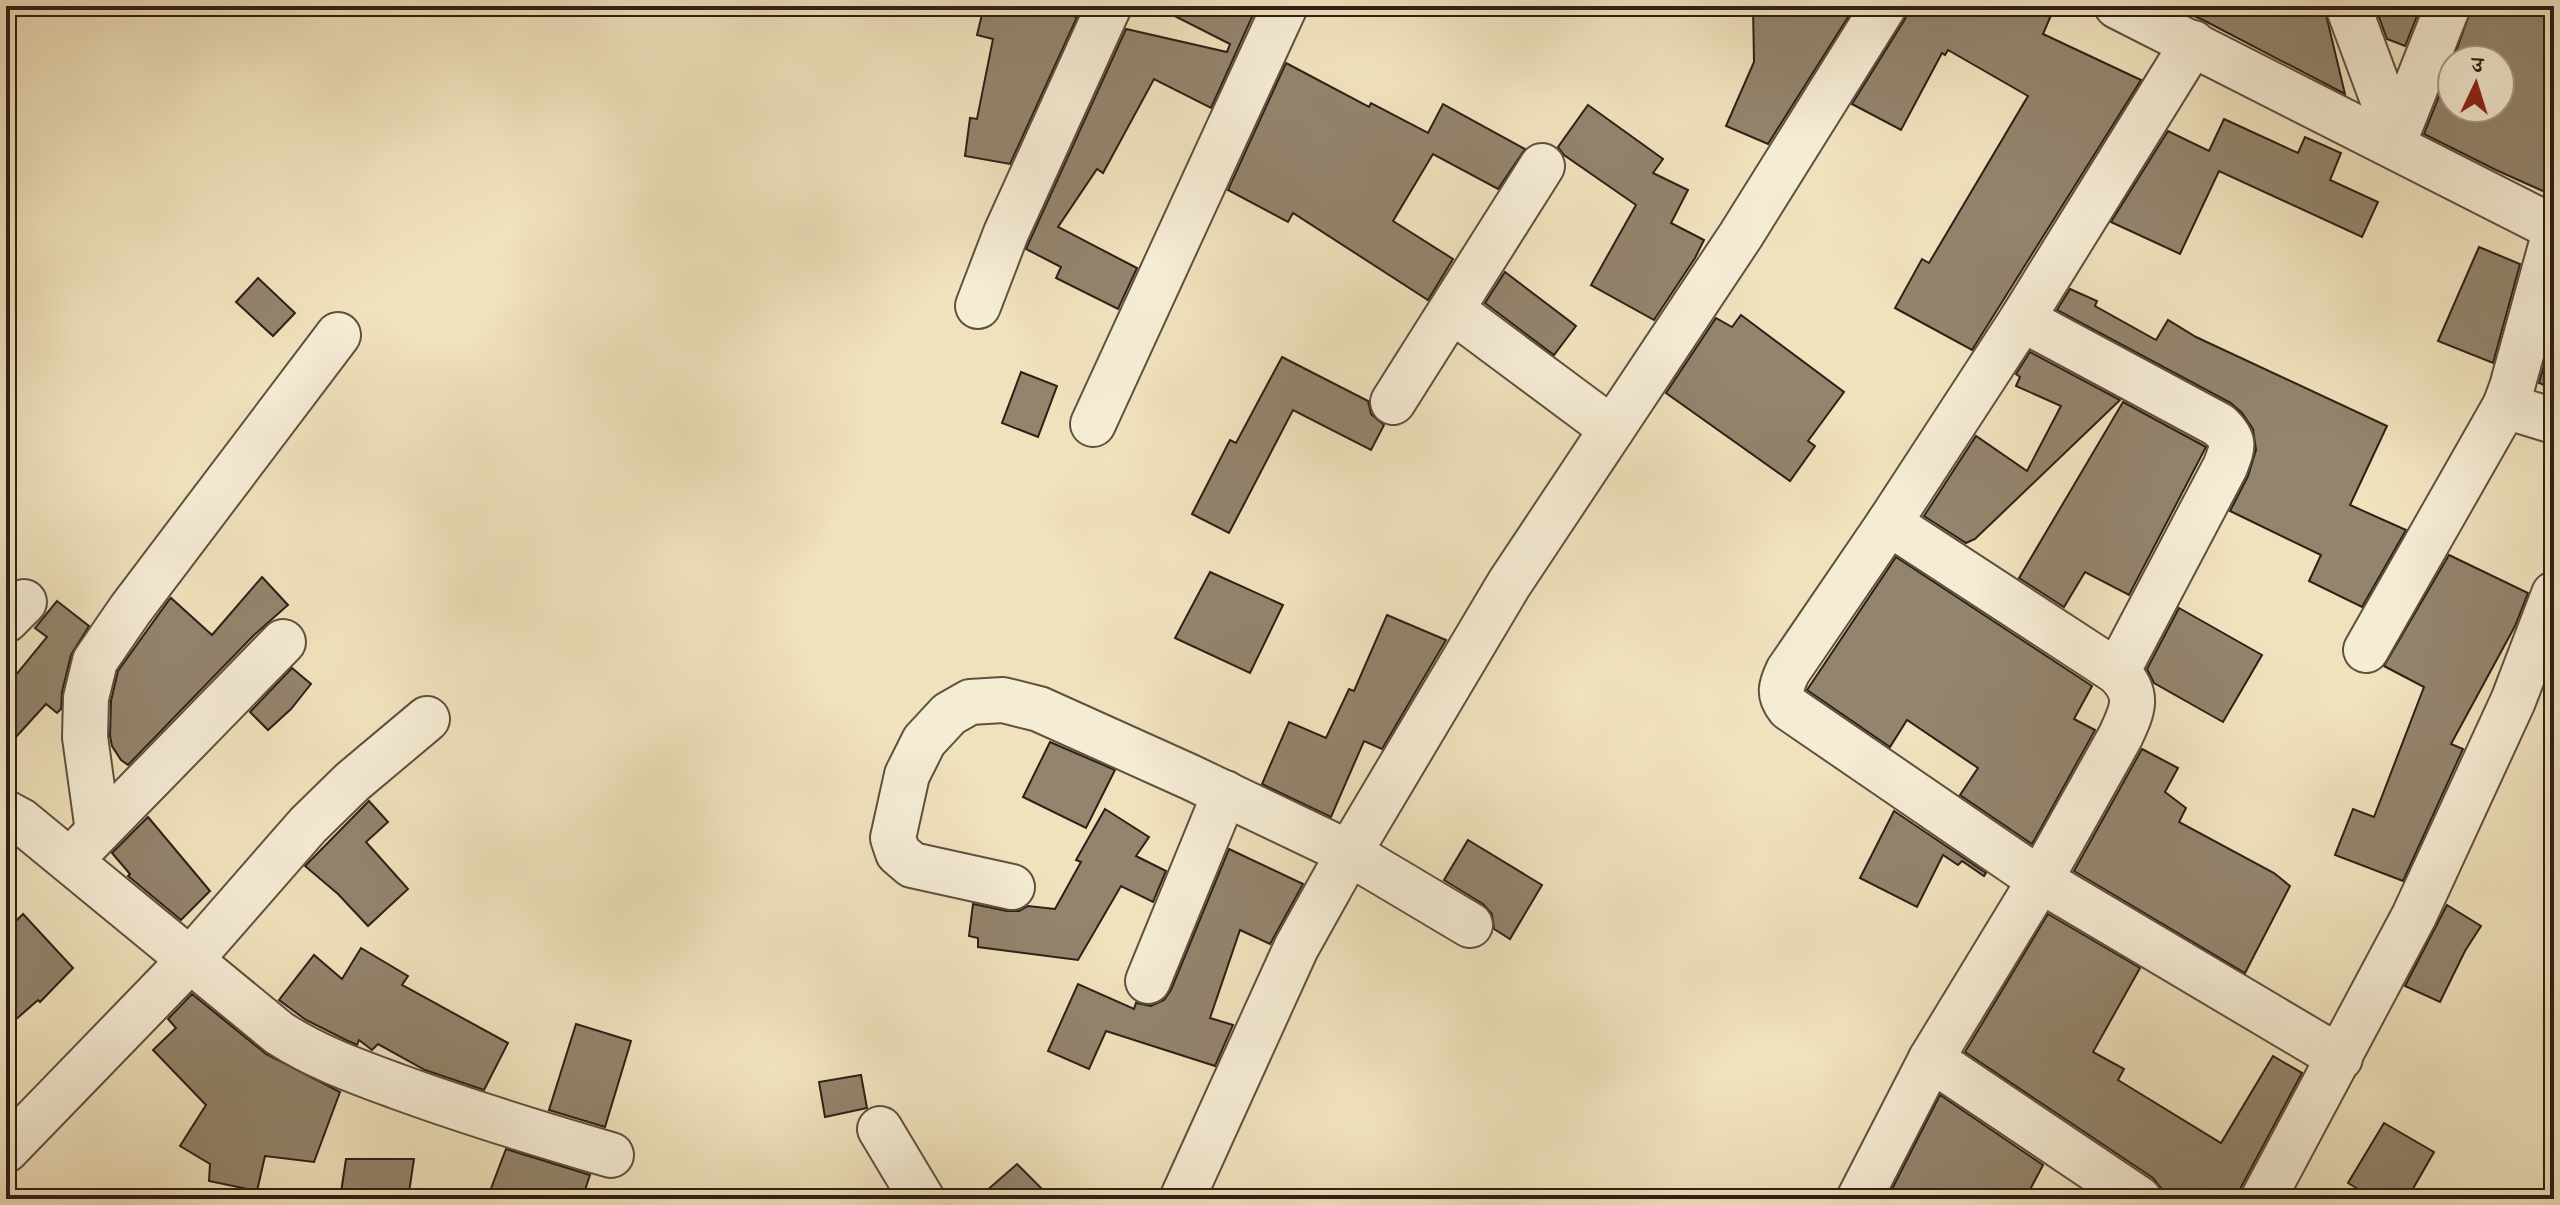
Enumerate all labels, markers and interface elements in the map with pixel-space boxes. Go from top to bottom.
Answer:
north arrow [2436,44,2516,124]
text: उ [2469,48,2486,81]

